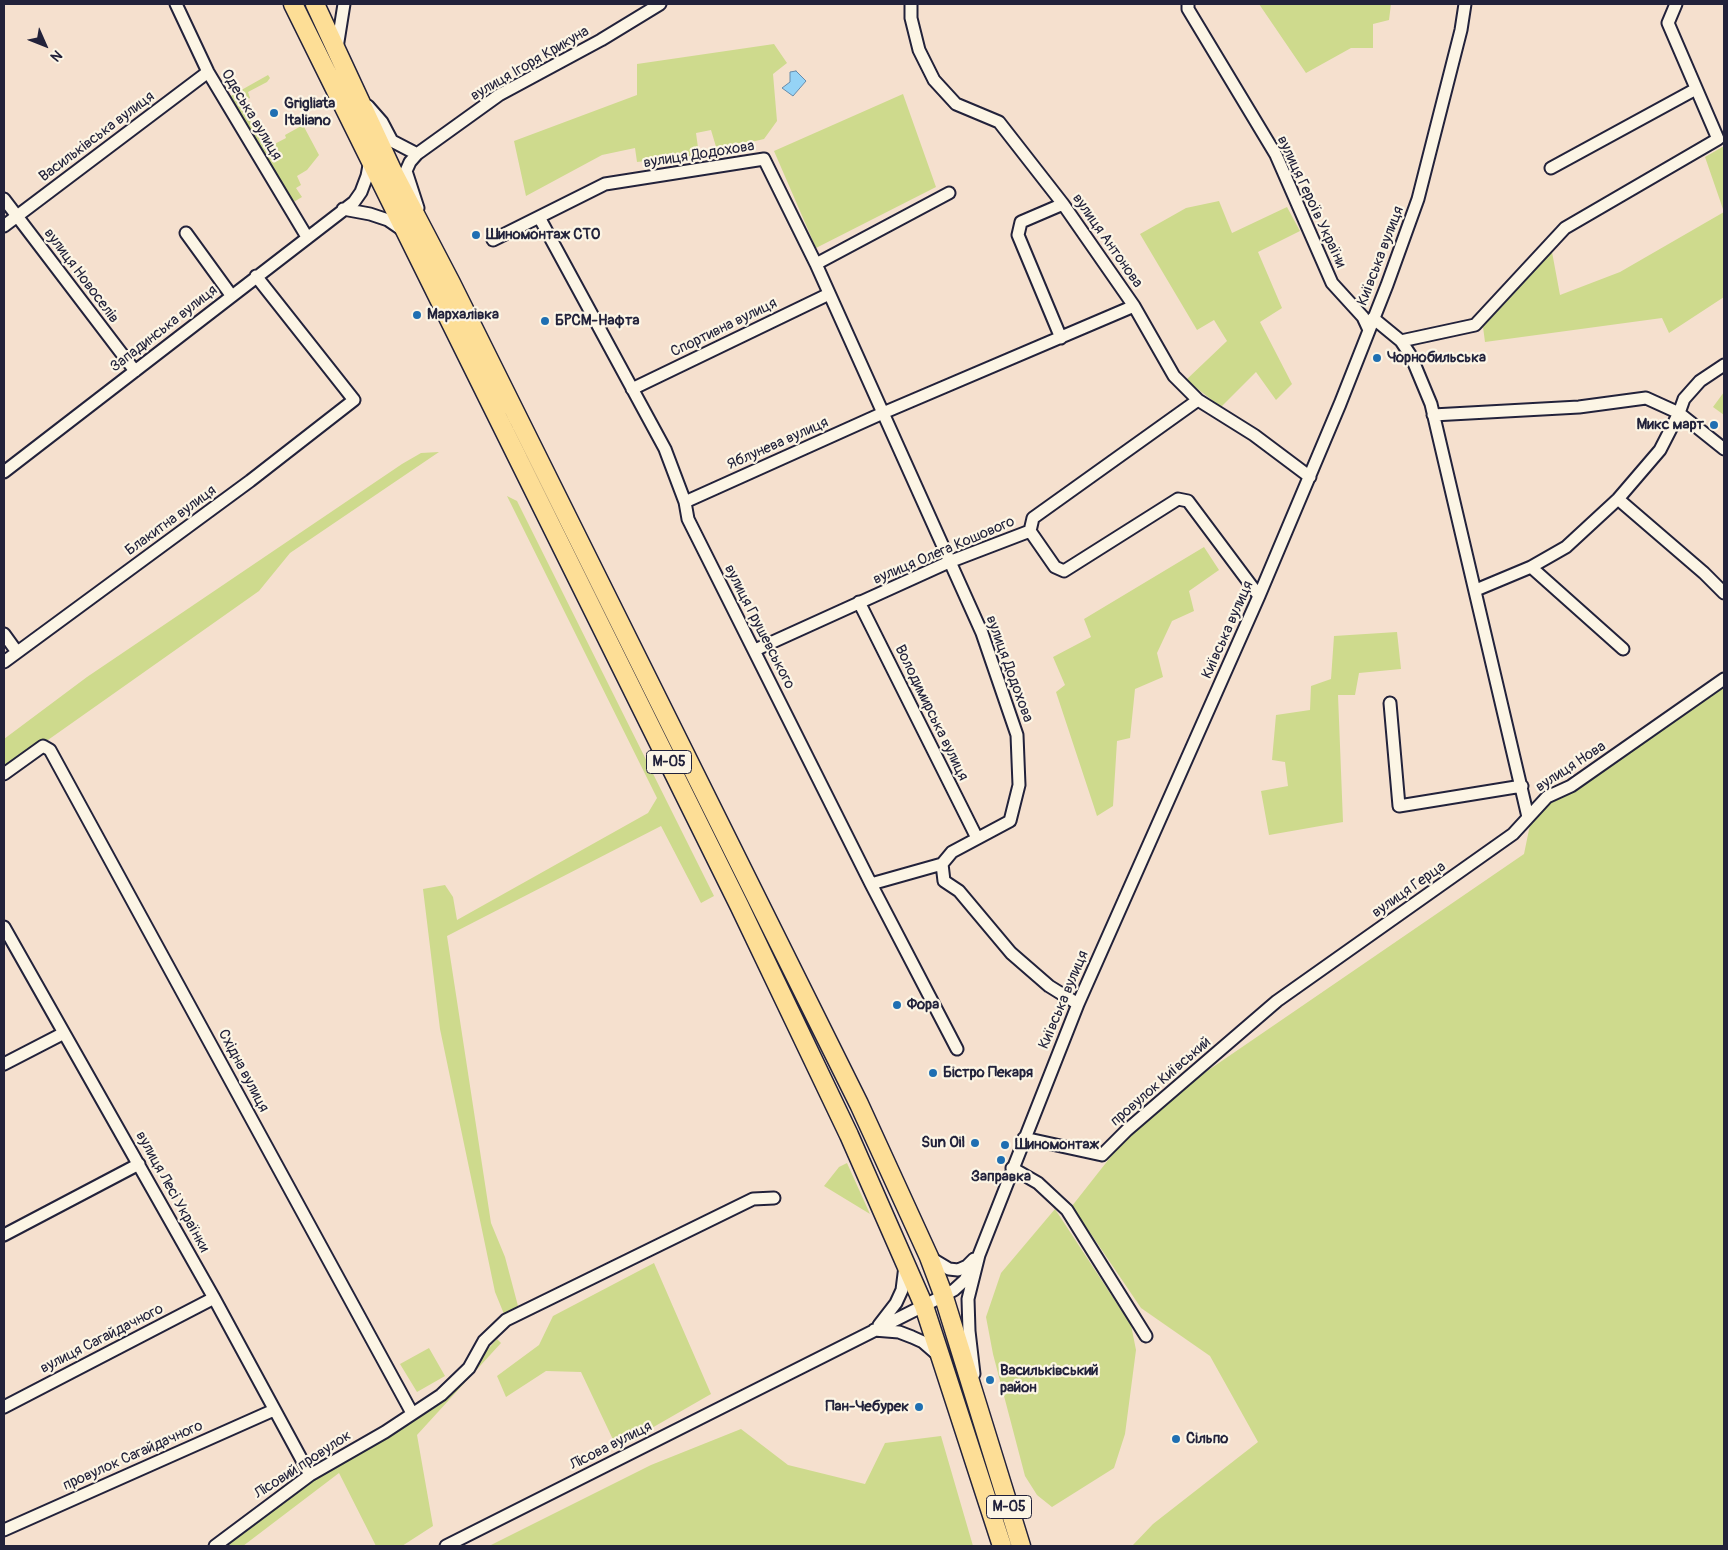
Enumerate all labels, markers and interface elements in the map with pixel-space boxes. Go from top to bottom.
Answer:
north arrow [20,20,70,70]
street label: вулиця Ігоря Крикуна [468,23,592,105]
text: N [47,46,66,65]
street label: Одеська вулиця [217,66,285,164]
street label: Васильківська вулиця [36,88,158,186]
place label: Grigliata Italiano [284,95,335,130]
marker: Grigliata Italiano [268,107,280,119]
street label: вулиця Героїв України [1273,133,1349,271]
street label: вулиця Додохова [642,137,756,173]
street label: вулиця Антонова [1068,190,1146,292]
street label: Київська вулиця [1354,204,1408,308]
street label: вулиця Новоселів [40,225,122,327]
place label: Шиномонтаж СТО [486,226,600,244]
marker: Шиномонтаж СТО [470,229,482,241]
street label: Западинська вулиця [107,282,221,376]
street label: Спортивна вулиця [668,294,780,362]
place label: Мархалівка [427,306,499,324]
marker: Мархалівка [411,309,423,321]
place label: БРСМ-Нафта [555,312,639,330]
marker: БРСМ-Нафта [539,315,551,327]
place label: Чорнобильська [1387,349,1486,367]
marker: Чорнобильська [1371,352,1383,364]
street label: Яблунева вулиця [725,414,831,474]
place label: Микс март [1636,416,1704,434]
marker: Микс март [1708,419,1720,431]
street label: Блакитна вулиця [122,482,220,560]
street label: вулиця Олега Кошового [870,513,1018,589]
street label: вулиця Грушевського [720,562,798,692]
street label: Київська вулиця [1198,578,1258,682]
street label: вулиця Додохова [981,613,1037,725]
street label: Володимирська вулиця [890,642,972,784]
street label: вулиця Нова [1533,738,1609,796]
road number: М-05 [646,750,692,774]
street label: вулиця Герца [1369,858,1449,922]
street label: Київська вулиця [1035,948,1093,1052]
place label: Фора [907,996,939,1014]
marker: Фора [891,999,903,1011]
street label: Східна вулиця [214,1027,272,1115]
street label: провулок Київський [1107,1033,1215,1131]
place label: Бістро Пекаря [943,1064,1033,1082]
marker: Бістро Пекаря [927,1067,939,1079]
street label: вулиця Лесі Українки [131,1128,213,1256]
place label: Sun Oil [921,1134,965,1152]
place label: Шиномонтаж [1015,1136,1099,1154]
marker: Sun Oil [969,1137,981,1149]
marker: Шиномонтаж [999,1139,1011,1151]
marker: Заправка [995,1154,1007,1166]
place label: Заправка [971,1168,1031,1186]
street label: вулиця Сагайдачного [37,1300,167,1378]
place label: Васильківський район [1000,1362,1098,1397]
marker: Васильківський район [984,1374,996,1386]
place label: Пан-Чебурек [826,1398,909,1416]
marker: Пан-Чебурек [913,1401,925,1413]
street label: провулок Сагайдачного [60,1417,206,1495]
street label: Лісова вулиця [567,1418,655,1474]
street label: Лісовий провулок [251,1427,355,1503]
place label: Сільпо [1186,1430,1228,1448]
marker: Сільпо [1170,1433,1182,1445]
road number: М-05 [986,1495,1032,1518]

